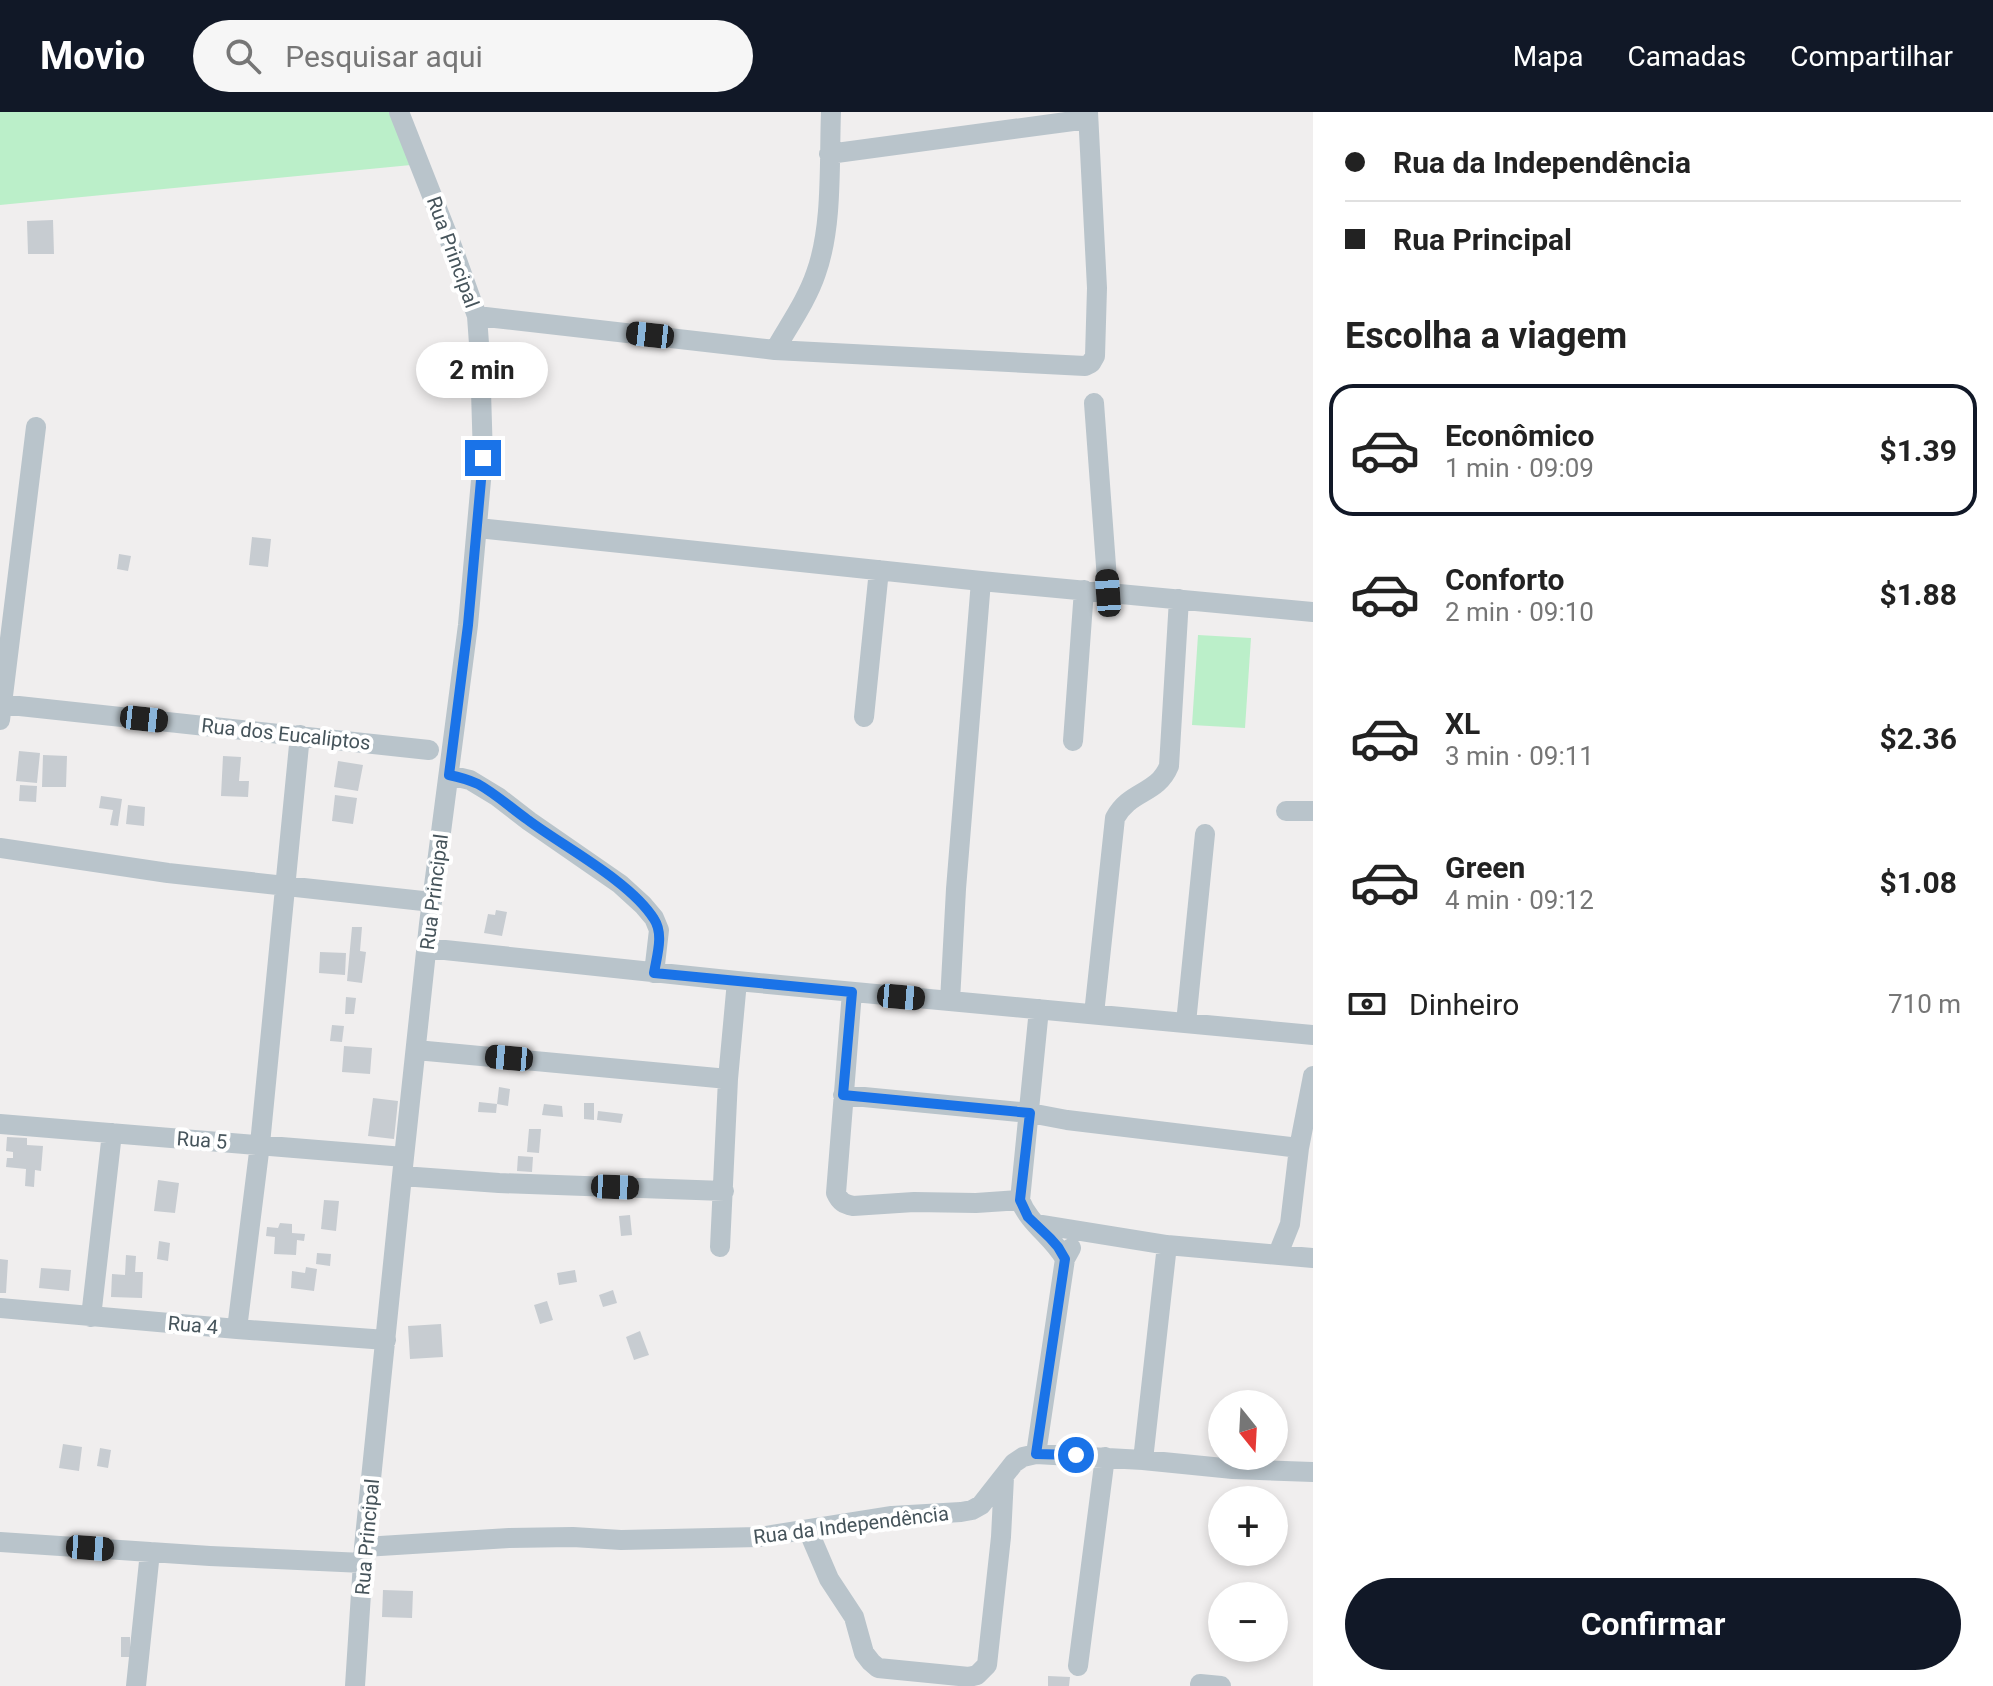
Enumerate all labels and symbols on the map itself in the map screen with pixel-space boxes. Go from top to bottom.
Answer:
street label: Rua Principal [422,193,484,311]
car [625,321,675,349]
callout: 2 min [417,342,549,398]
route end [465,440,501,476]
car [1094,568,1122,618]
car [119,705,169,733]
street label: Rua dos Eucaliptos [200,713,372,755]
street label: Rua Principal [415,833,453,951]
car [876,983,926,1011]
car [484,1044,534,1072]
street label: Rua 5 [176,1126,228,1154]
car [591,1174,639,1200]
street label: Rua 4 [167,1311,219,1339]
north arrow [1208,1390,1288,1470]
route start [1058,1437,1094,1473]
street label: Rua Principal [350,1478,384,1596]
street label: Rua da Independência [752,1501,950,1549]
car [65,1534,115,1562]

